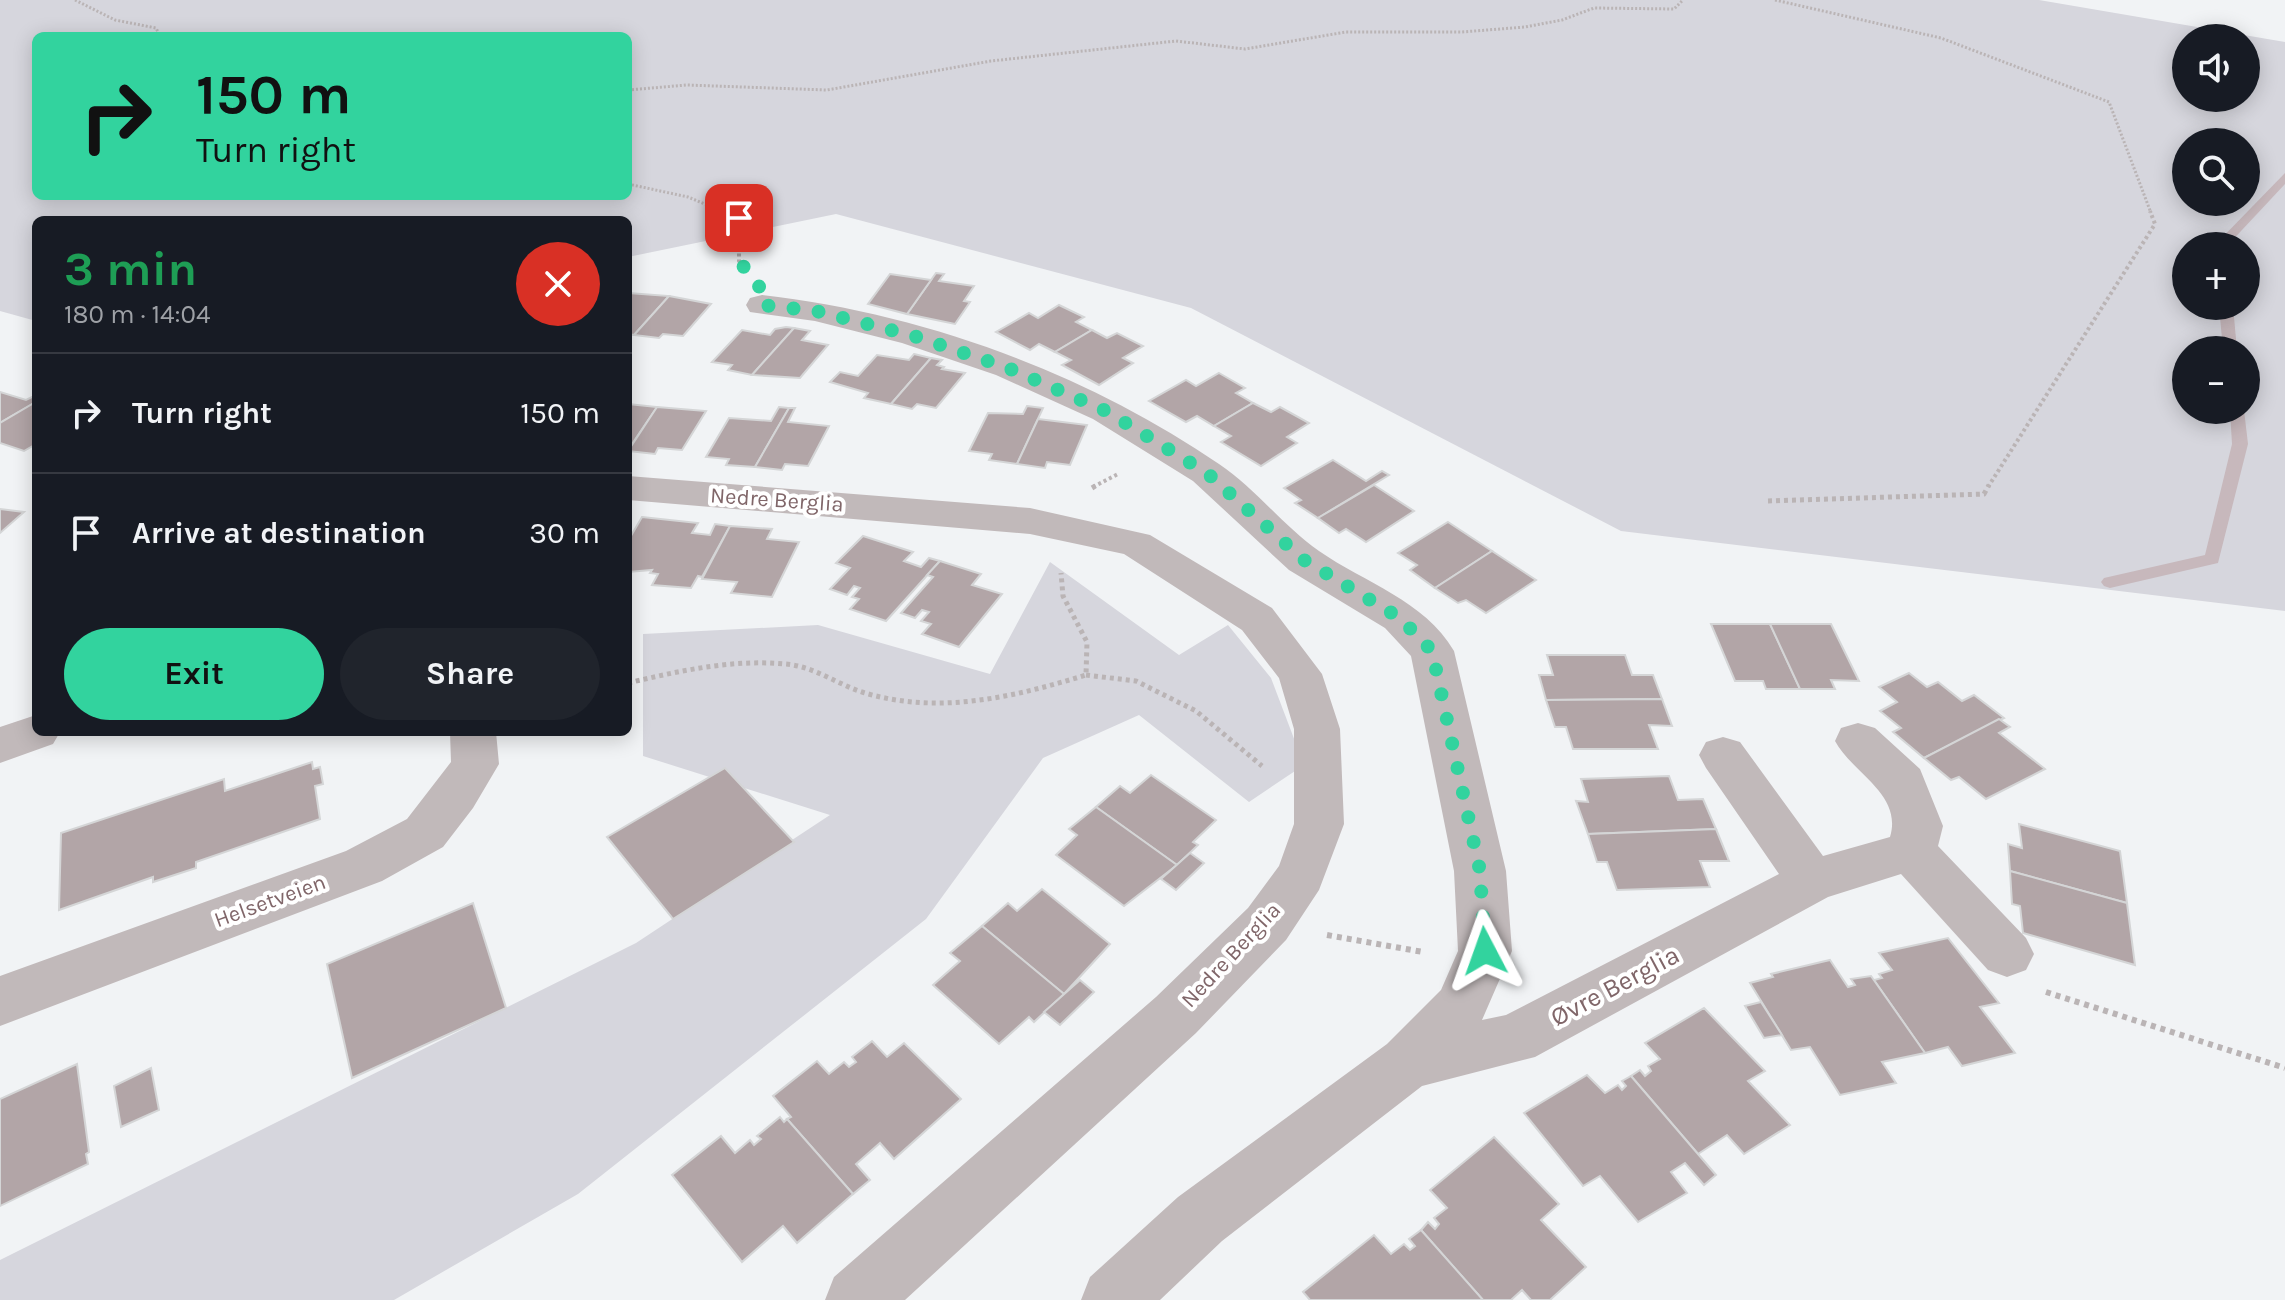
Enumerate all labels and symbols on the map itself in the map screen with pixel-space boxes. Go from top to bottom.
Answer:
pin [705,184,773,252]
street label: Nedre Berglia [709,482,845,518]
street label: Helsetveien [211,869,329,933]
street label: Nedre Berglia [1176,897,1286,1013]
position arrow [1443,909,1527,993]
street label: Øvre Berglia [1545,939,1685,1033]

